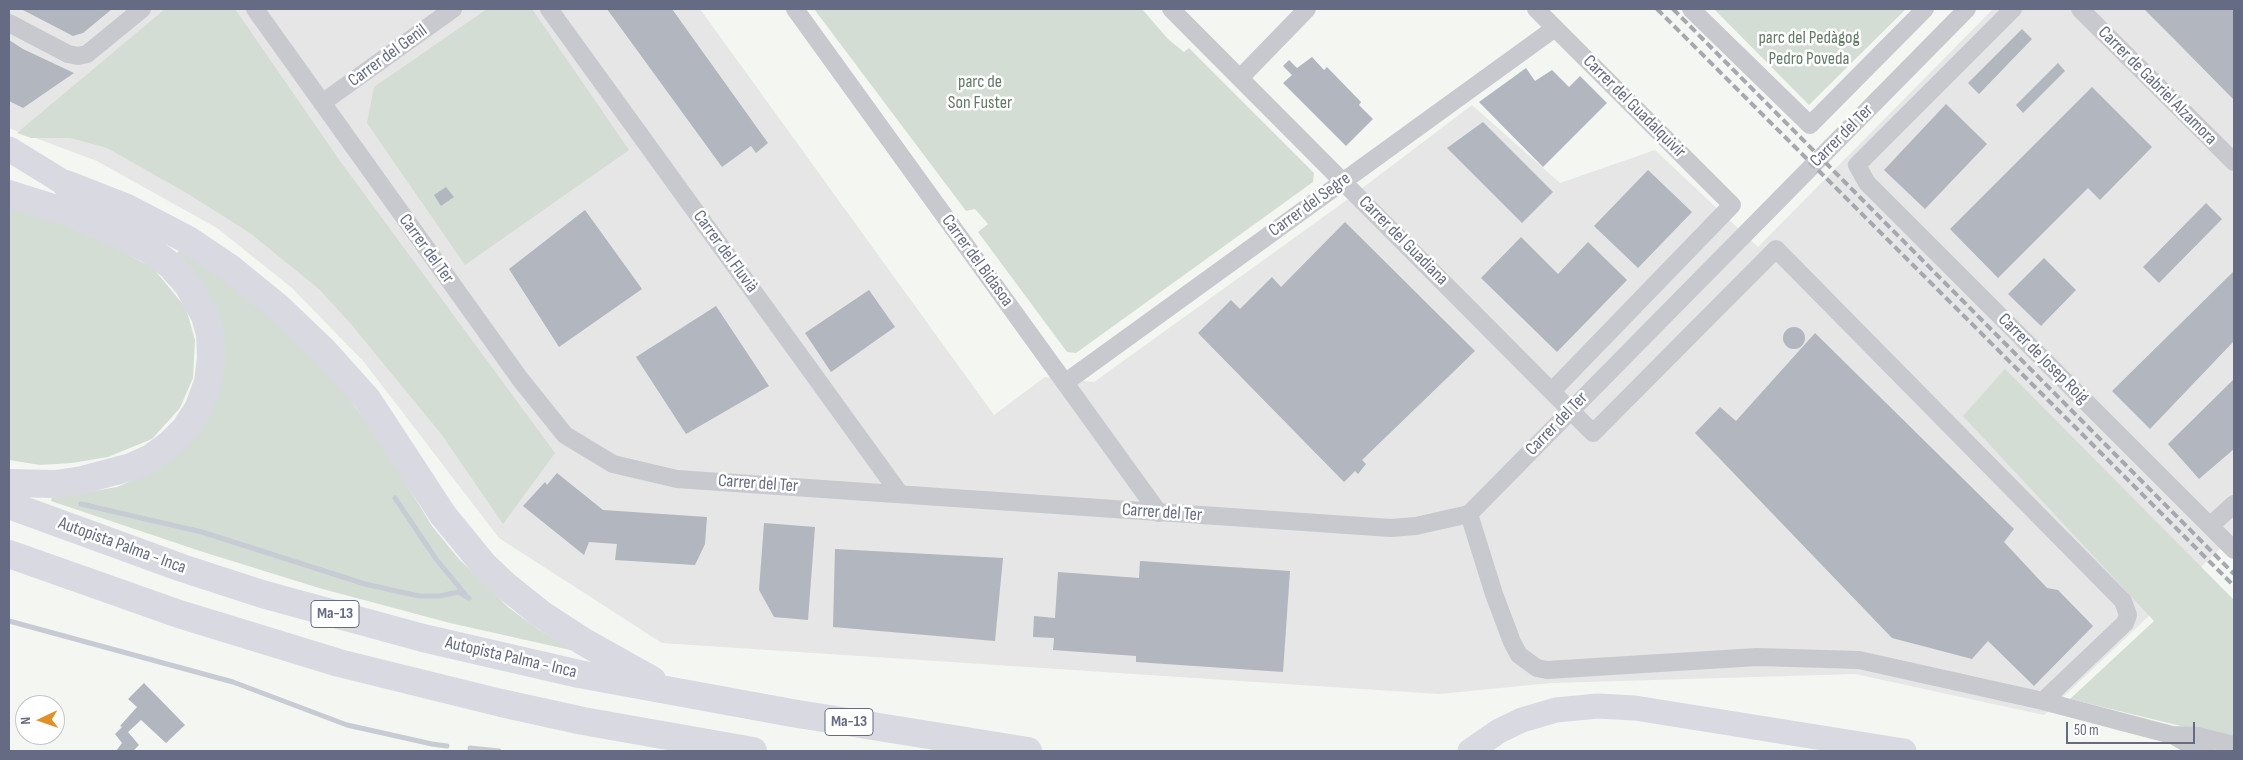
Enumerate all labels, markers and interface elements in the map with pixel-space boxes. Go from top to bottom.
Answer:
street label: Carrer del Genil [344,20,432,92]
street label: Carrer de Gabriel Alzamora [2093,22,2221,150]
park label: parc del Pedàgog Pedro Poveda [1758,27,1860,70]
street label: Carrer del Guadalquivir [1578,51,1690,163]
park label: parc de Son Fuster [948,71,1012,114]
street label: Carrer del Ter [1806,100,1878,172]
street label: Carrer del Segre [1265,168,1355,242]
street label: Carrer del Guadiana [1354,192,1452,290]
street label: Carrer del Fluvià [688,207,762,297]
street label: Carrer del Ter [394,210,458,288]
street label: Carrer del Bidasoa [936,211,1018,311]
street label: Carrer de Josep Roig [1993,309,2093,409]
street label: Carrer del Ter [1521,388,1593,460]
street label: Carrer del Ter [717,470,799,498]
street label: Carrer del Ter [1121,499,1203,527]
street label: Autopista Palma - Inca [55,513,189,579]
road number: Ma-13 [311,600,359,628]
street label: Autopista Palma - Inca [443,632,579,684]
north arrow [15,695,65,745]
road number: Ma-13 [825,709,873,736]
scale bar [2068,712,2197,744]
text: N [17,717,34,725]
text: 50 m [2074,721,2099,740]

